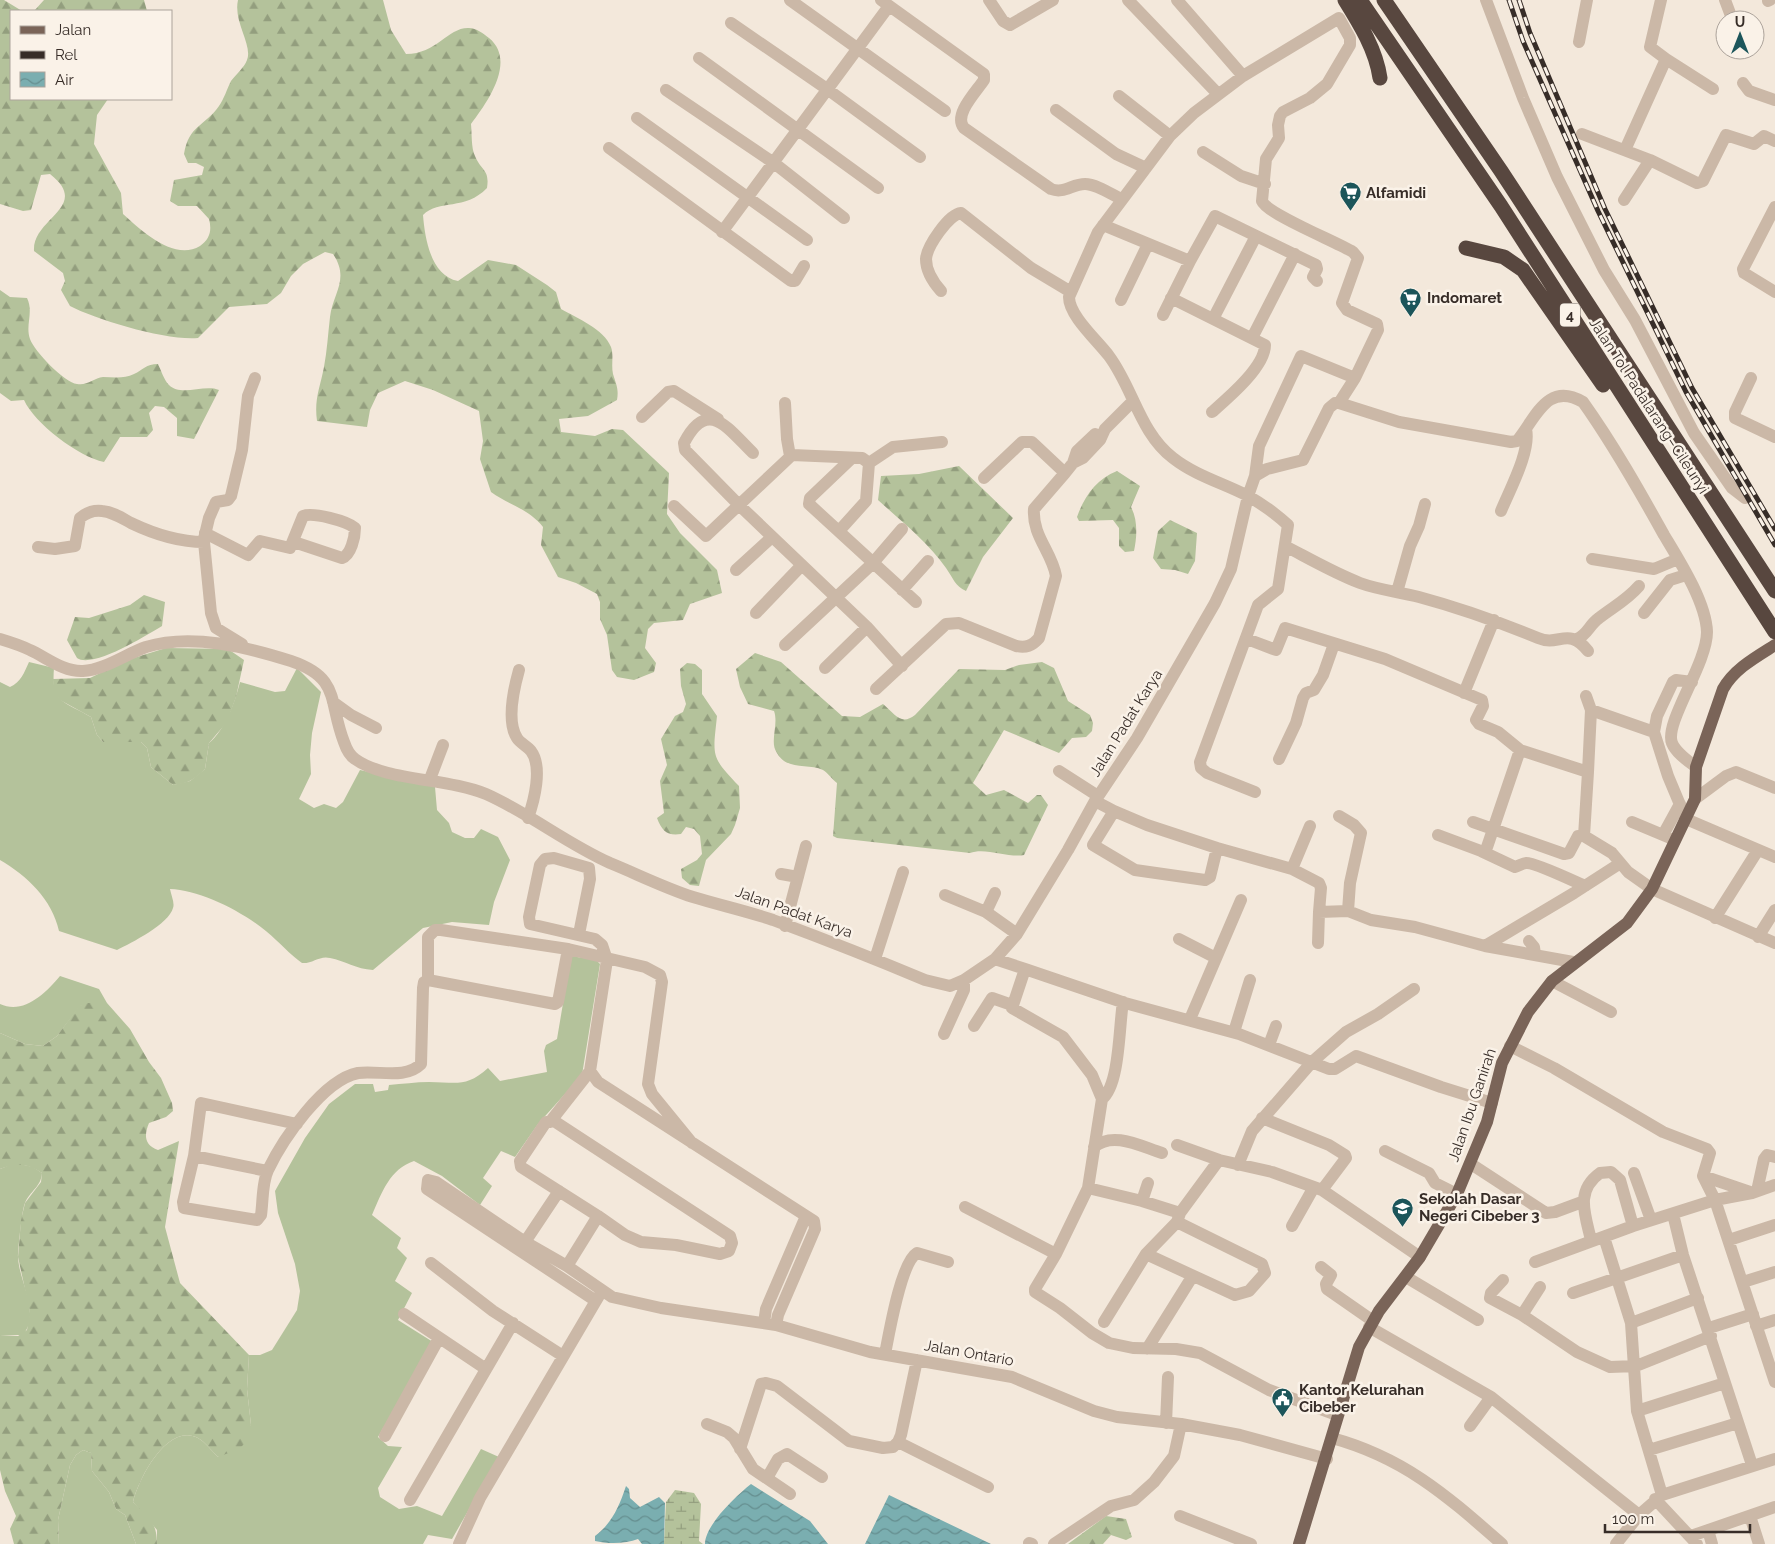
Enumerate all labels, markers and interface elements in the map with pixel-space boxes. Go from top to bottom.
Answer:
legend [10,10,172,100]
north arrow [1715,10,1765,60]
text: U [1735,14,1745,30]
text: Jalan [55,21,91,39]
text: Rel [55,46,78,64]
text: Air [55,71,74,89]
supermarket icon: Alfamidi [1338,181,1362,212]
place label: Alfamidi [1366,184,1426,202]
supermarket icon: Indomaret [1399,286,1423,317]
place label: Indomaret [1427,289,1502,307]
road number: 4 [1560,304,1580,326]
street label: Jalan Tol Padalarang–Cileunyi [1585,315,1713,497]
street label: Jalan Padat Karya [1086,666,1166,780]
street label: Jalan Padat Karya [733,883,855,941]
street label: Jalan Ibu Ganirah [1444,1046,1500,1164]
place label: Sekolah Dasar Negeri Cibeber 3 [1419,1190,1540,1225]
school or university icon: Sekolah Dasar Negeri Cibeber 3 [1391,1196,1415,1227]
street label: Jalan Ontario [923,1336,1015,1370]
place label: Kantor Kelurahan Cibeber [1299,1381,1424,1416]
public building icon: Kantor Kelurahan Cibeber [1271,1387,1295,1418]
scale bar [1605,1502,1750,1534]
text: 100 m [1612,1510,1654,1528]

